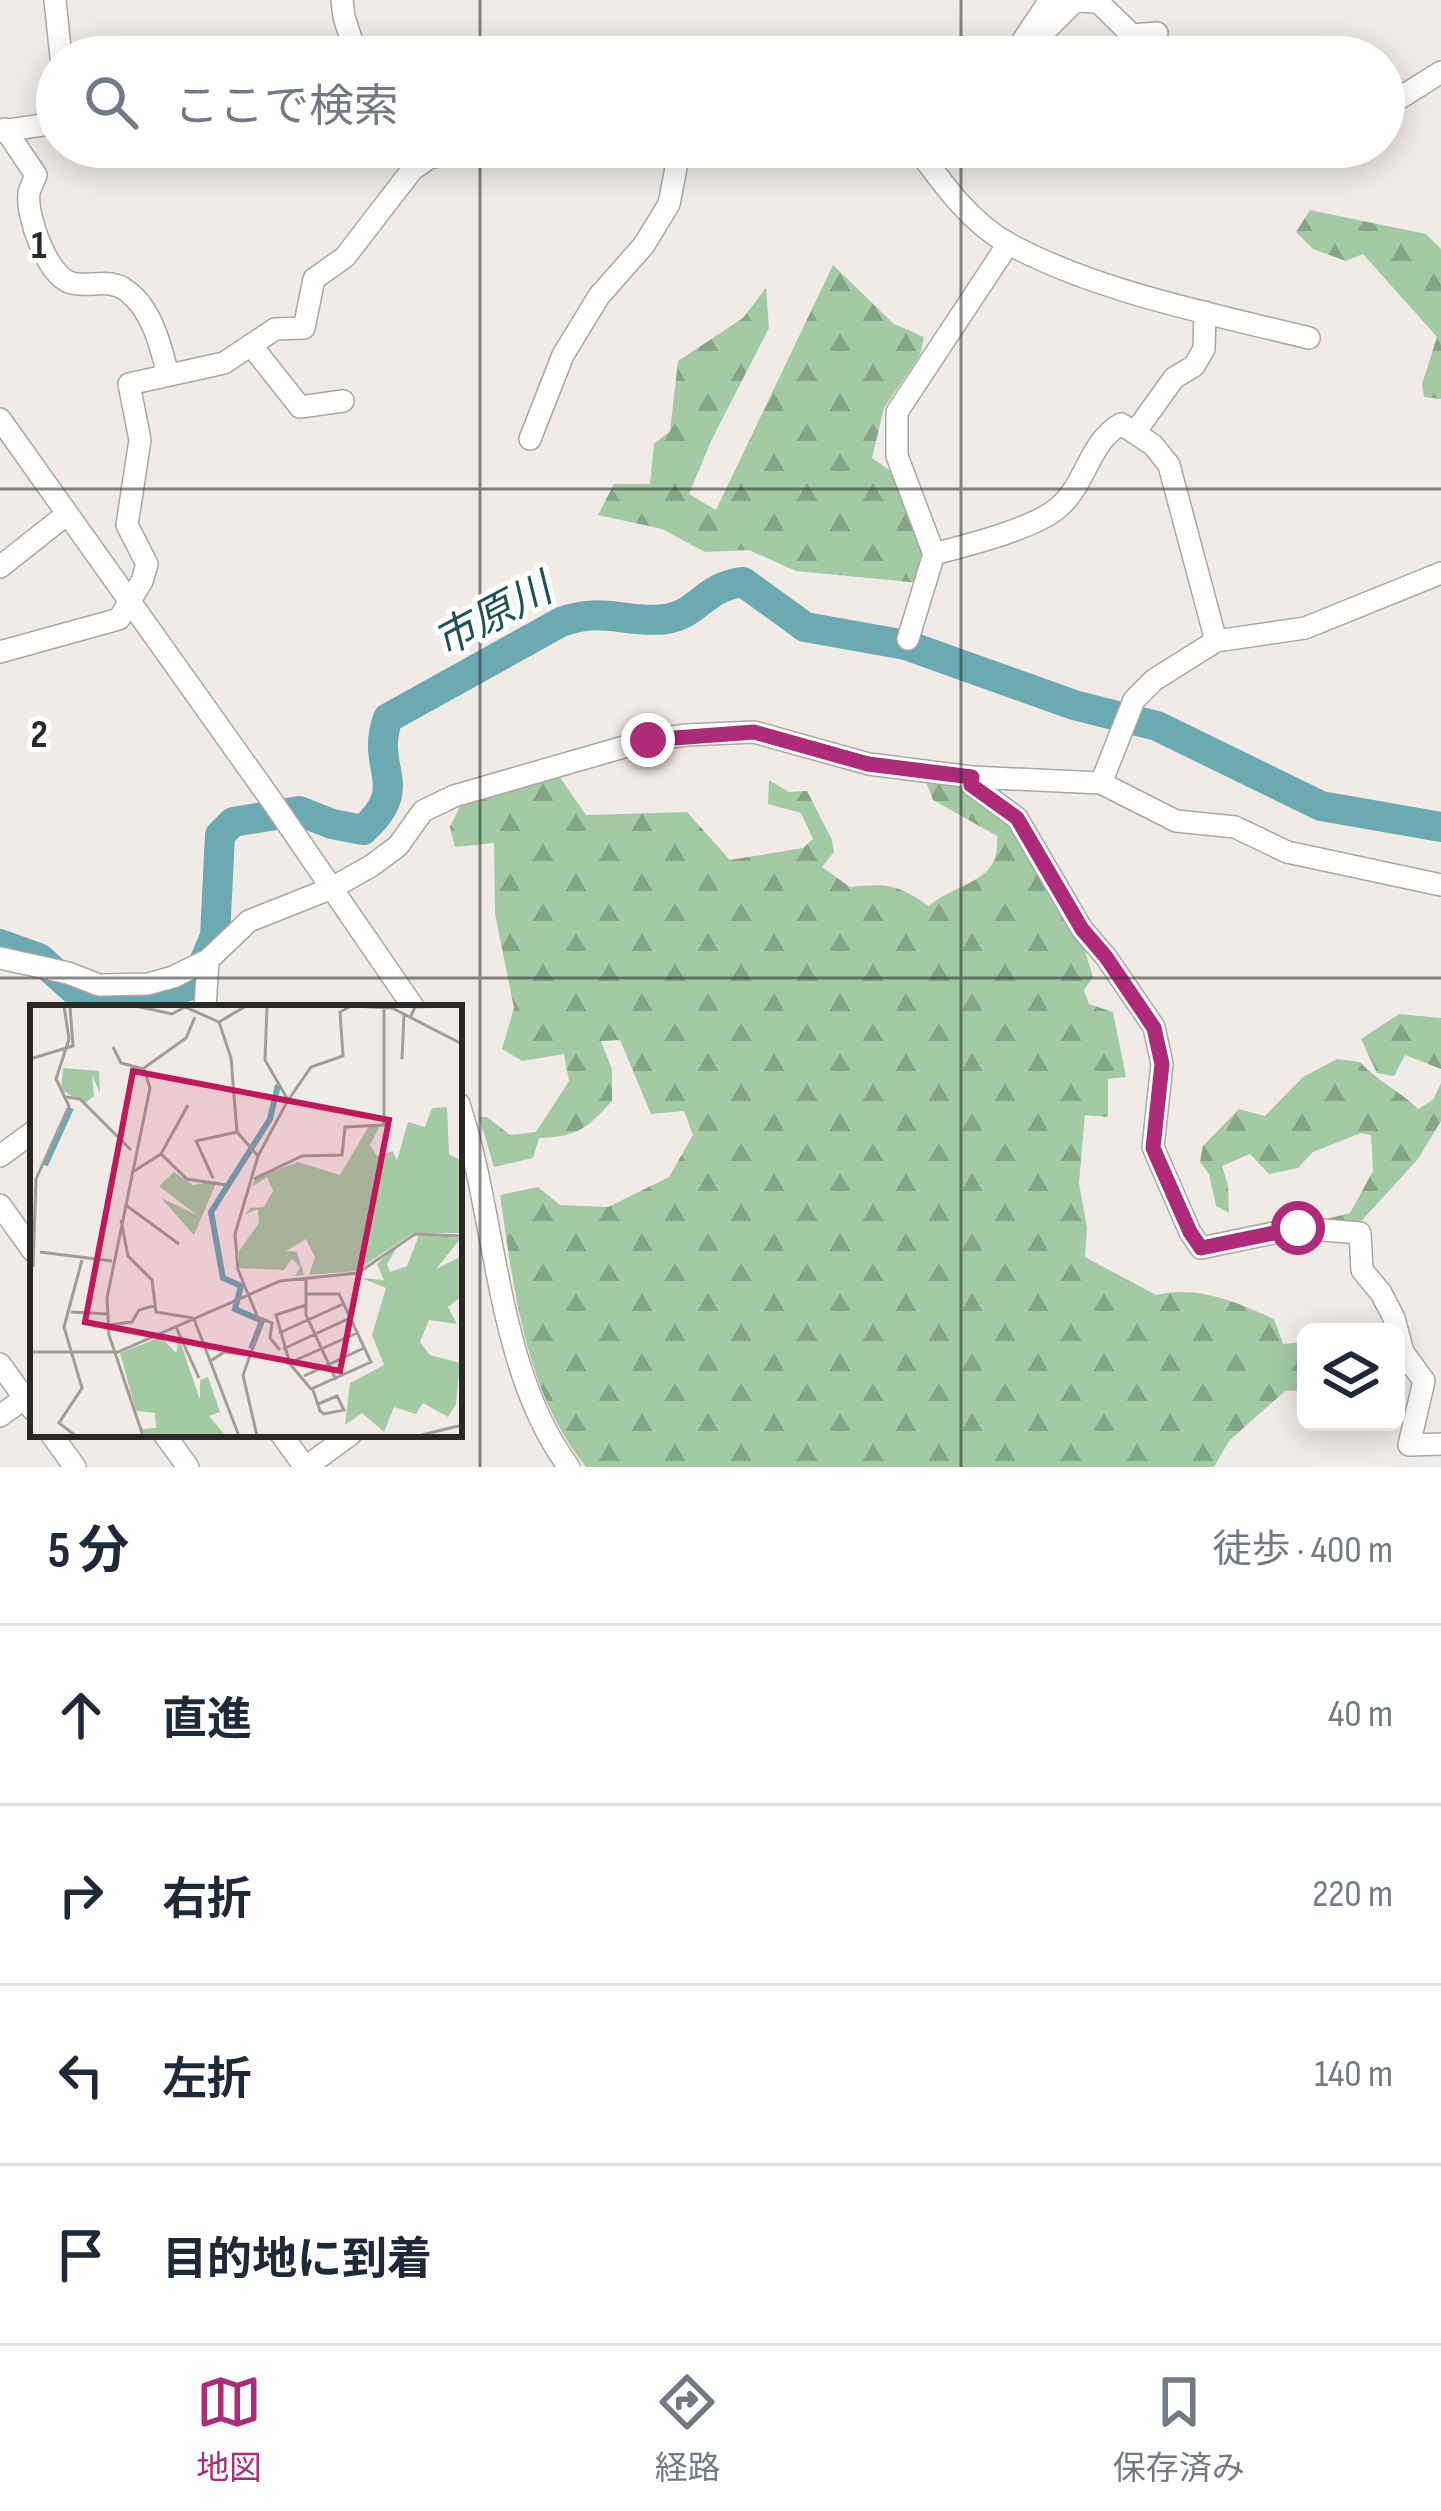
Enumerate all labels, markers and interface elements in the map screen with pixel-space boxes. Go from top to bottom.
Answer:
search box [36,36,1405,168]
icon: search [78,69,144,135]
text: ここで検索 [174,80,399,135]
text: 1 [31,223,47,270]
water label: 市原川 [426,562,564,668]
text: 2 [30,712,48,759]
route end [621,713,675,767]
inset map [30,1005,462,1437]
route start [1271,1201,1325,1255]
map controls [1297,1323,1405,1431]
button: layers [1297,1323,1405,1431]
text: 5 分 [48,1521,129,1582]
text: 徒歩 · 400 m [1213,1527,1393,1574]
icon: ahead [48,1682,114,1748]
text: 40 m [1328,1691,1393,1738]
text: 直進 [162,1693,252,1748]
icon: right [48,1862,114,1928]
text: 220 m [1312,1871,1393,1918]
text: 右折 [162,1873,252,1928]
icon: left [48,2042,114,2108]
text: 140 m [1314,2051,1393,2098]
text: 左折 [162,2053,252,2108]
icon: arrive [48,2222,114,2288]
text: 目的地に到着 [162,2233,432,2288]
tab: 地図 [196,2369,262,2489]
tab: 経路 [654,2369,720,2489]
tab: 保存済み [1113,2369,1245,2489]

